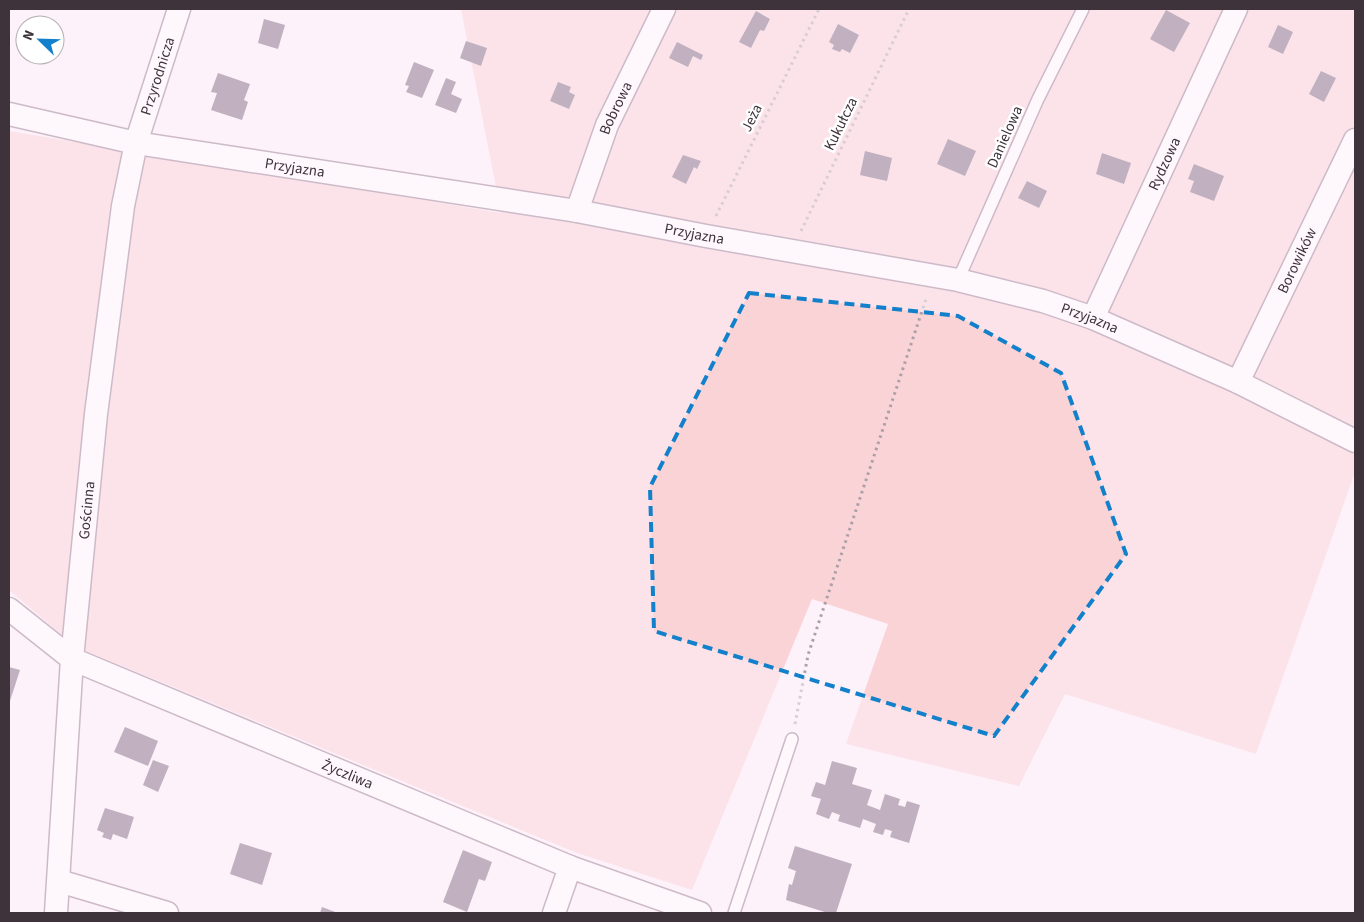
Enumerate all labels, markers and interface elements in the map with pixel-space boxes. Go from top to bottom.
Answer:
north arrow [15,15,65,65]
text: N [18,27,40,44]
street label: Przyrodnicza [135,34,180,118]
street label: Bobrowa [594,78,637,137]
street label: Kukułcza [819,94,863,154]
street label: Jeża [736,101,768,135]
street label: Danielowa [982,102,1028,172]
street label: Rydzowa [1143,134,1186,194]
street label: Przyjazna [263,153,326,182]
street label: Przyjazna [663,218,726,249]
street label: Borowików [1272,224,1322,297]
street label: Przyjazna [1058,297,1122,339]
street label: Gościnna [73,480,100,540]
street label: Życzliwa [319,754,376,794]

